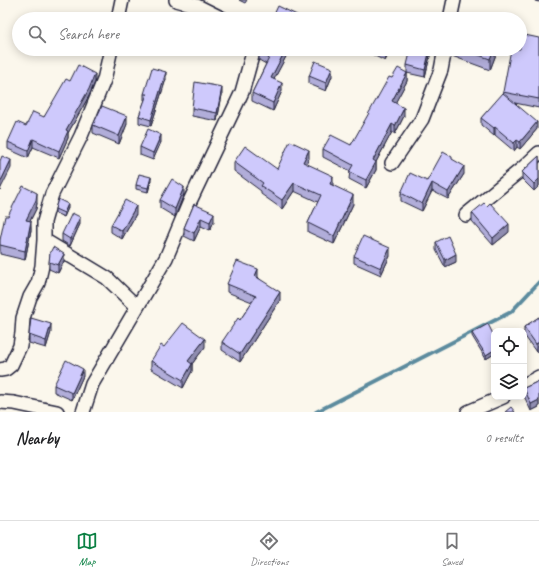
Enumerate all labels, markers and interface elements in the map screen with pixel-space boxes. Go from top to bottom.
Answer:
search box [12,12,527,56]
icon: search [26,23,48,45]
text: Search here [58,25,119,44]
map controls [491,328,527,400]
button: locate [491,328,527,364]
button: layers [491,364,527,400]
text: Nearby [16,428,59,449]
text: 0 results [485,430,523,446]
tab: Map [76,530,98,568]
tab: Directions [250,530,289,568]
tab: Saved [441,530,463,568]

